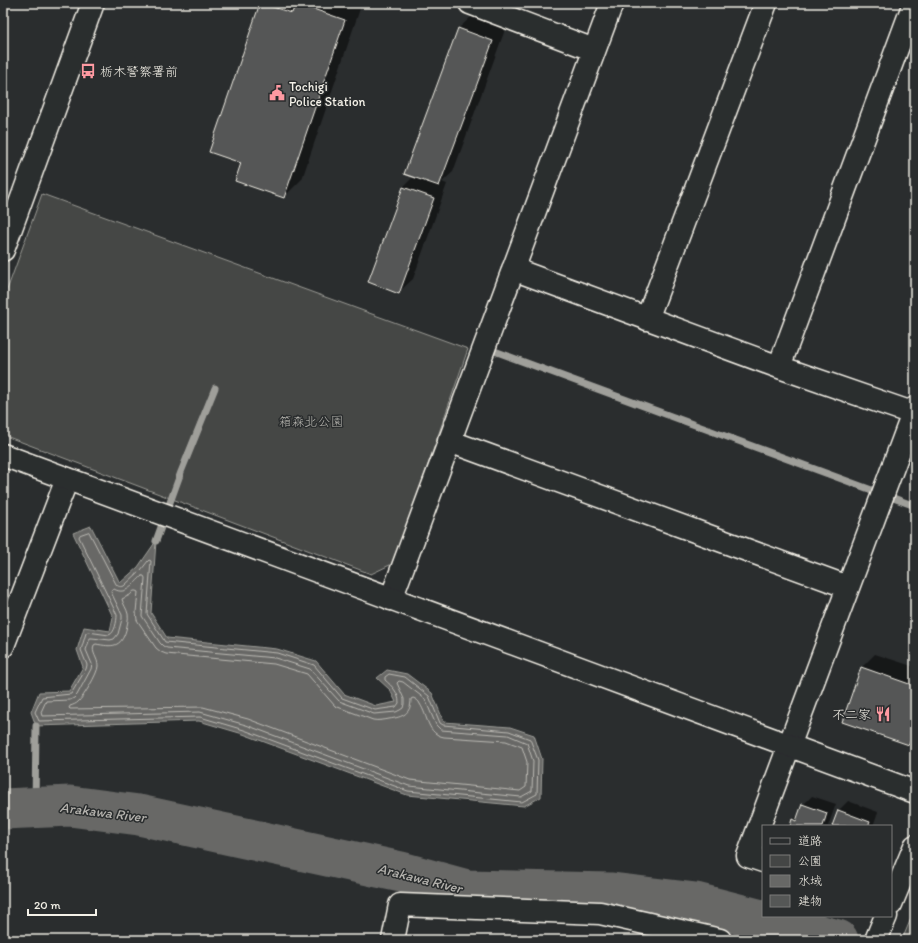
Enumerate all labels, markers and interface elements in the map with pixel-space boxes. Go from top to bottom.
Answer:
bus stop icon: 栃木警察署前 [79,62,97,80]
place label: 栃木警察署前 [100,64,178,79]
place label: Tochigi Police Station [289,79,366,109]
public building icon: Tochigi Police Station [268,84,286,102]
park label: 箱森北公園 [278,414,344,429]
restaurant icon: 不二家 [874,705,892,723]
place label: 不二家 [832,707,871,722]
water label: Arakawa River [59,799,148,826]
legend [762,825,892,917]
text: 道路 [798,834,822,848]
text: 公園 [798,854,822,868]
water label: Arakawa River [376,860,465,898]
text: 水域 [798,874,822,888]
scale bar [28,891,96,917]
text: 建物 [798,894,822,908]
text: 20 m [34,898,61,912]

